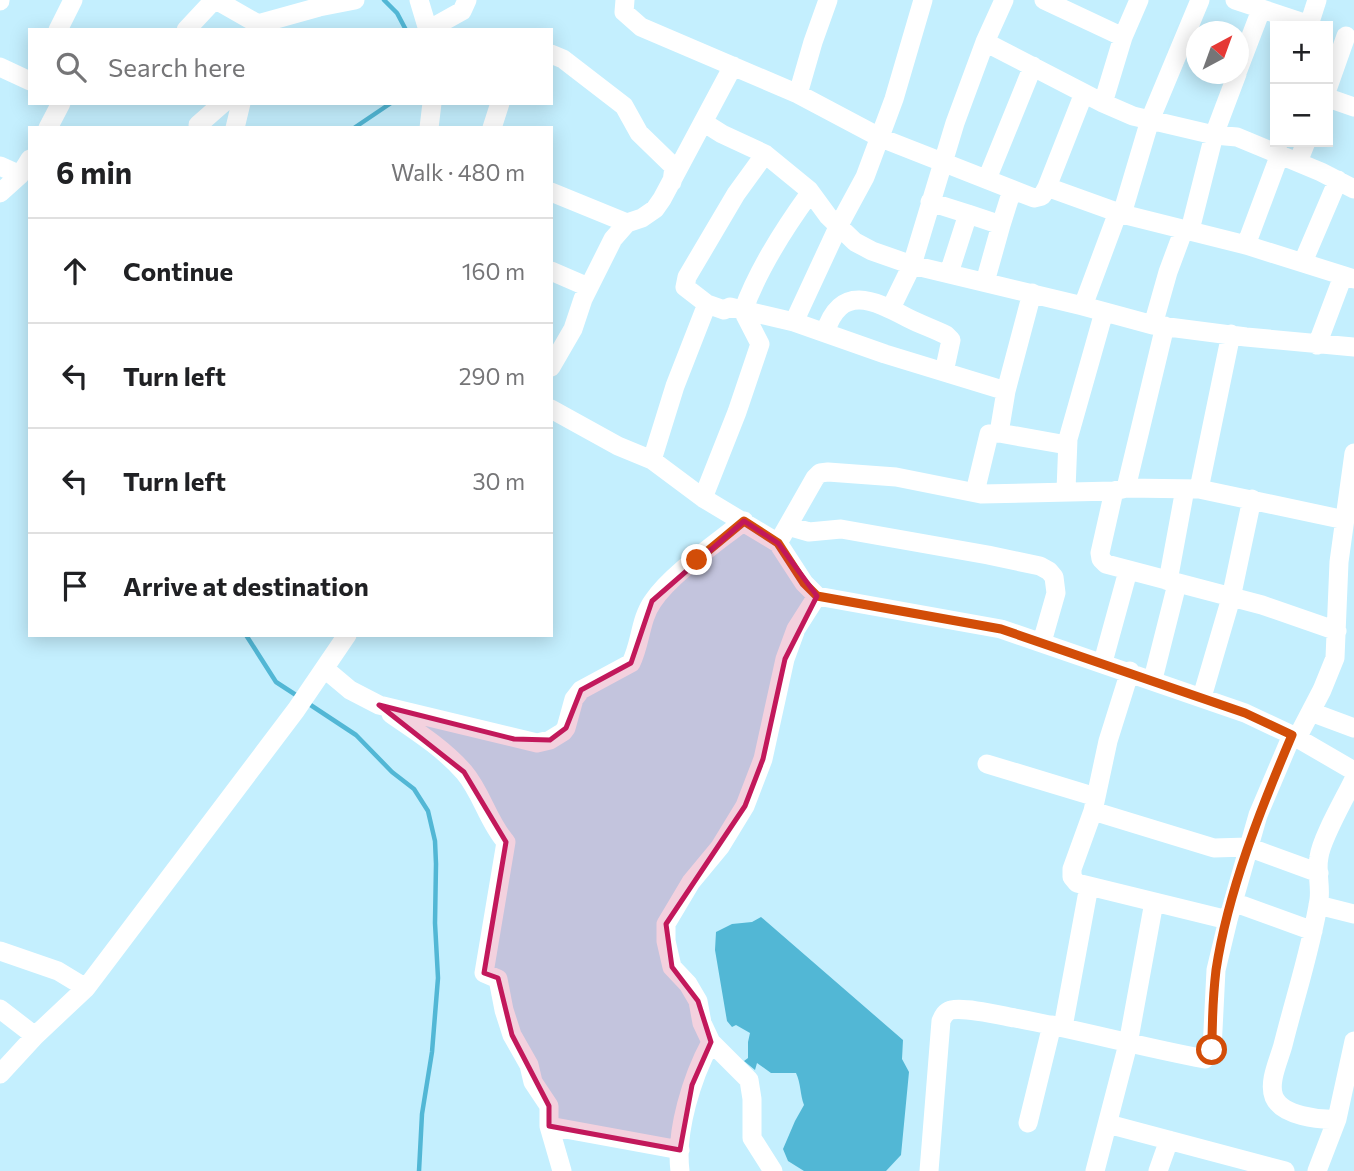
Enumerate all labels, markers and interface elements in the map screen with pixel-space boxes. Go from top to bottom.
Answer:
north arrow [1186,21,1249,84]
map controls [1270,21,1333,147]
button: + [1270,21,1333,84]
search box [28,28,553,105]
icon: search [52,48,90,86]
text: Search here [108,51,246,82]
button: − [1270,84,1333,147]
text: 6 min [56,153,132,190]
text: Walk · 480 m [391,158,525,186]
icon: ahead [56,252,94,290]
text: Continue [123,255,233,286]
text: 160 m [462,257,525,285]
icon: left [56,357,94,395]
text: Turn left [123,360,226,391]
text: 290 m [459,362,525,390]
icon: left [56,462,94,500]
text: Turn left [123,465,226,496]
text: 30 m [472,467,525,495]
route end [681,544,712,575]
icon: arrive [56,567,94,605]
text: Arrive at destination [123,570,369,601]
route start [1196,1034,1227,1065]

